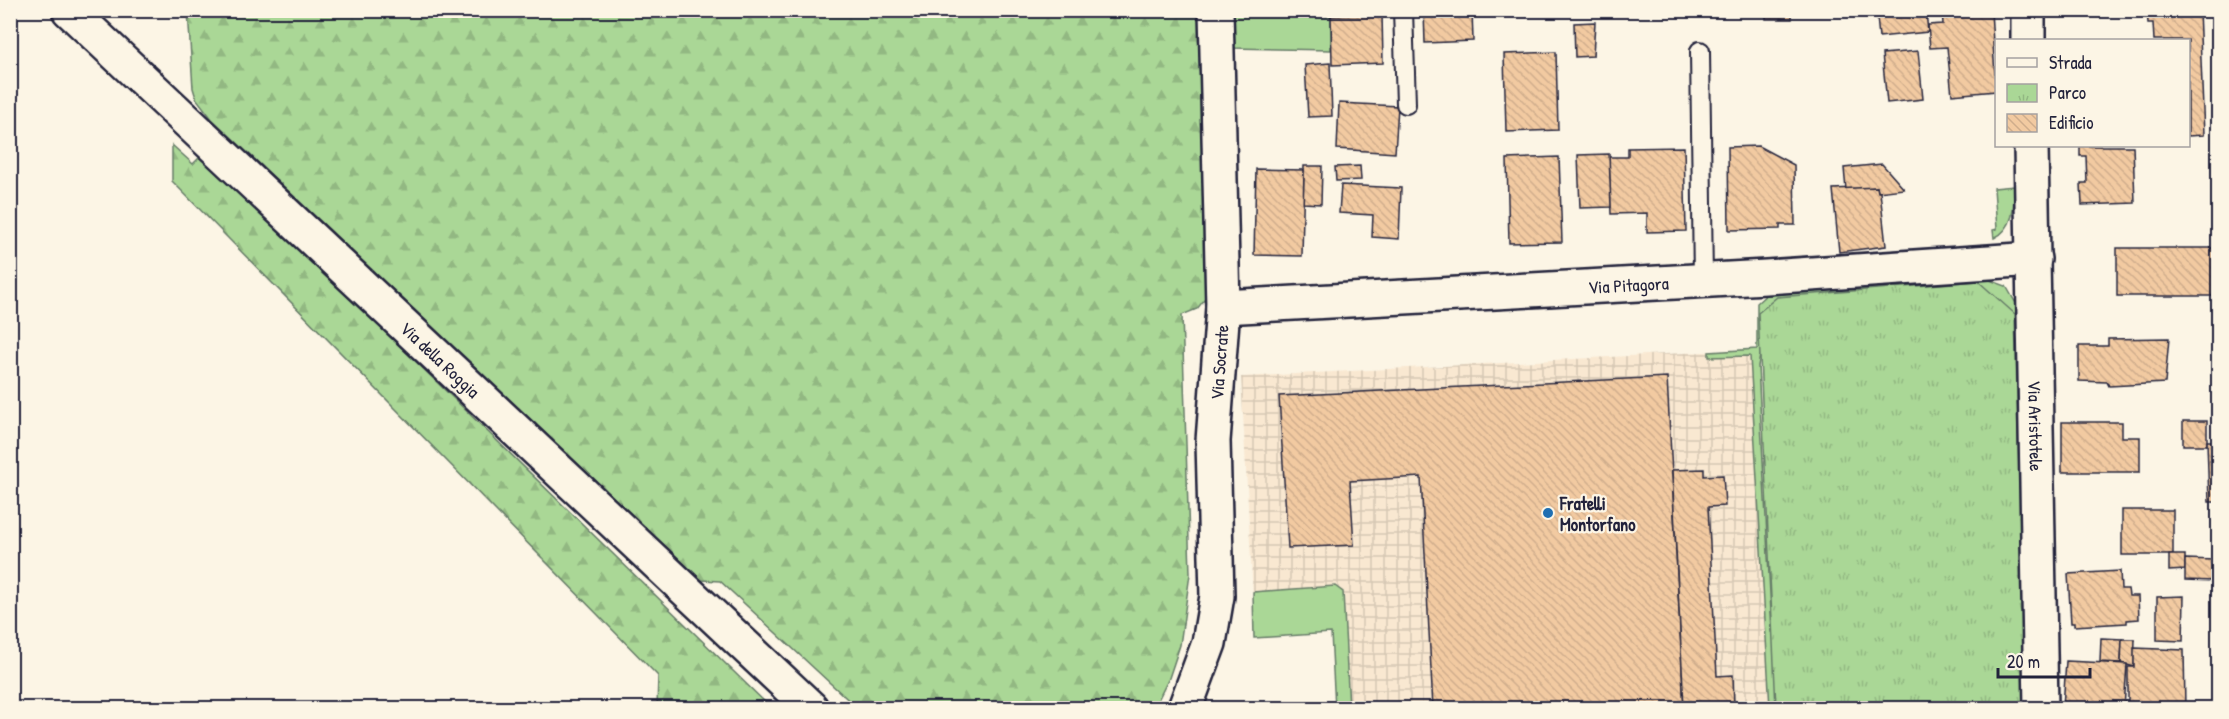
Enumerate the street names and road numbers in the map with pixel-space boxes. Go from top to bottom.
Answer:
street label: Via Pitagora [1587,270,1669,299]
street label: Via della Roggia [395,316,486,403]
street label: Via Socrate [1204,324,1234,401]
street label: Via Aristotele [2023,380,2049,472]

